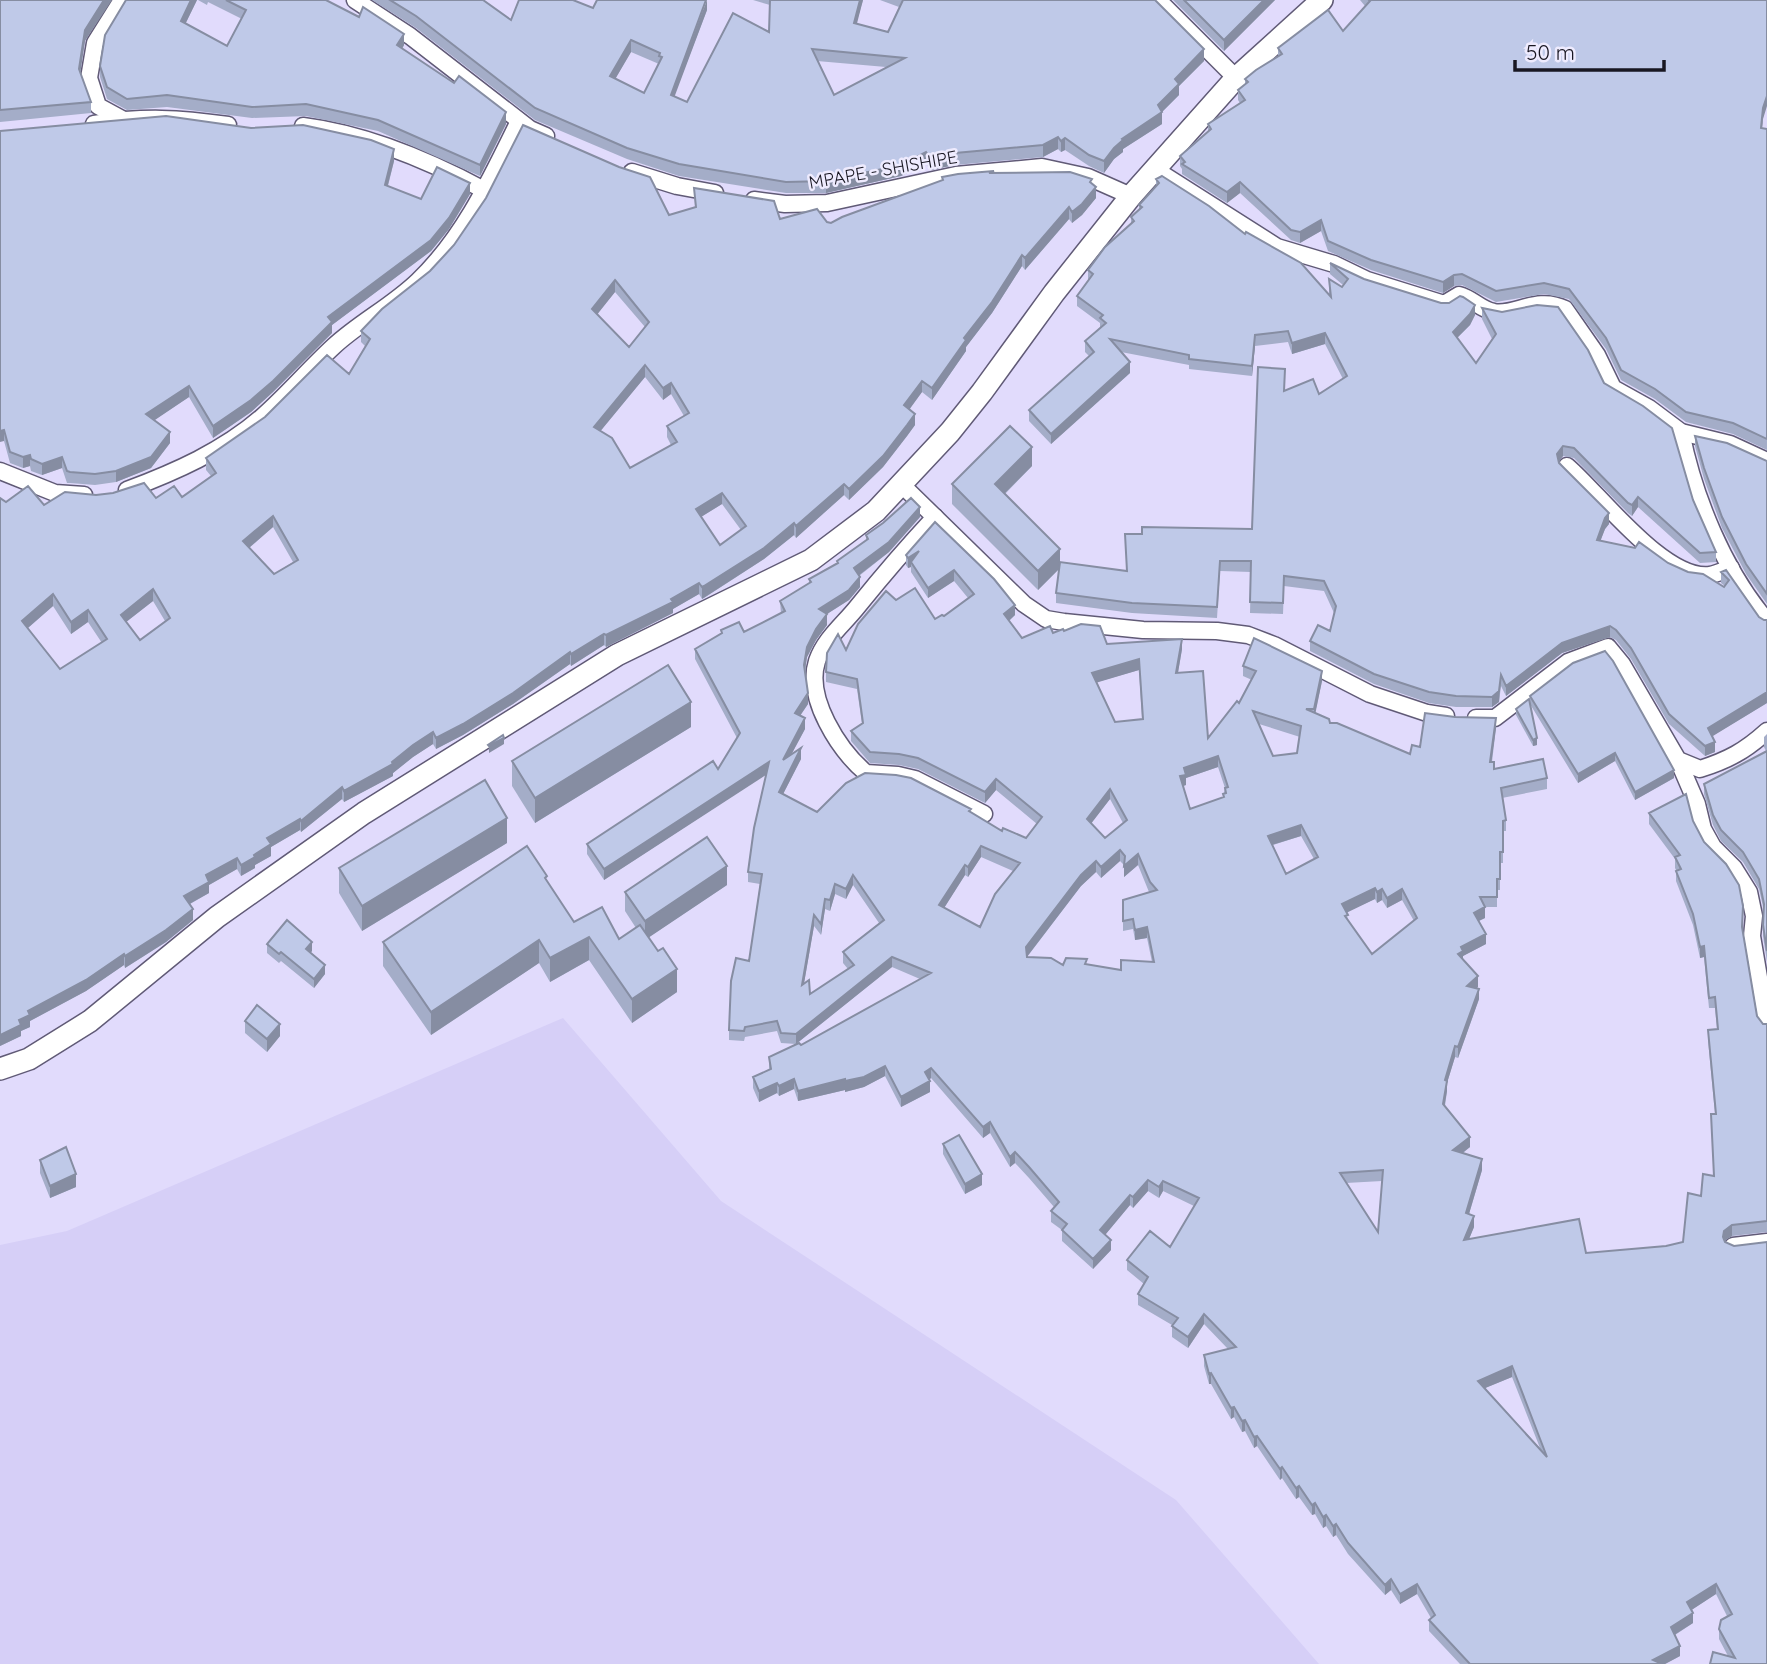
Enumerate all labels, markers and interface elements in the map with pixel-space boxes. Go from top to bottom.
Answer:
scale bar [1515,28,1664,72]
text: 50 m [1526,39,1575,65]
street label: MPAPE - SHISHIPE [807,145,959,194]

